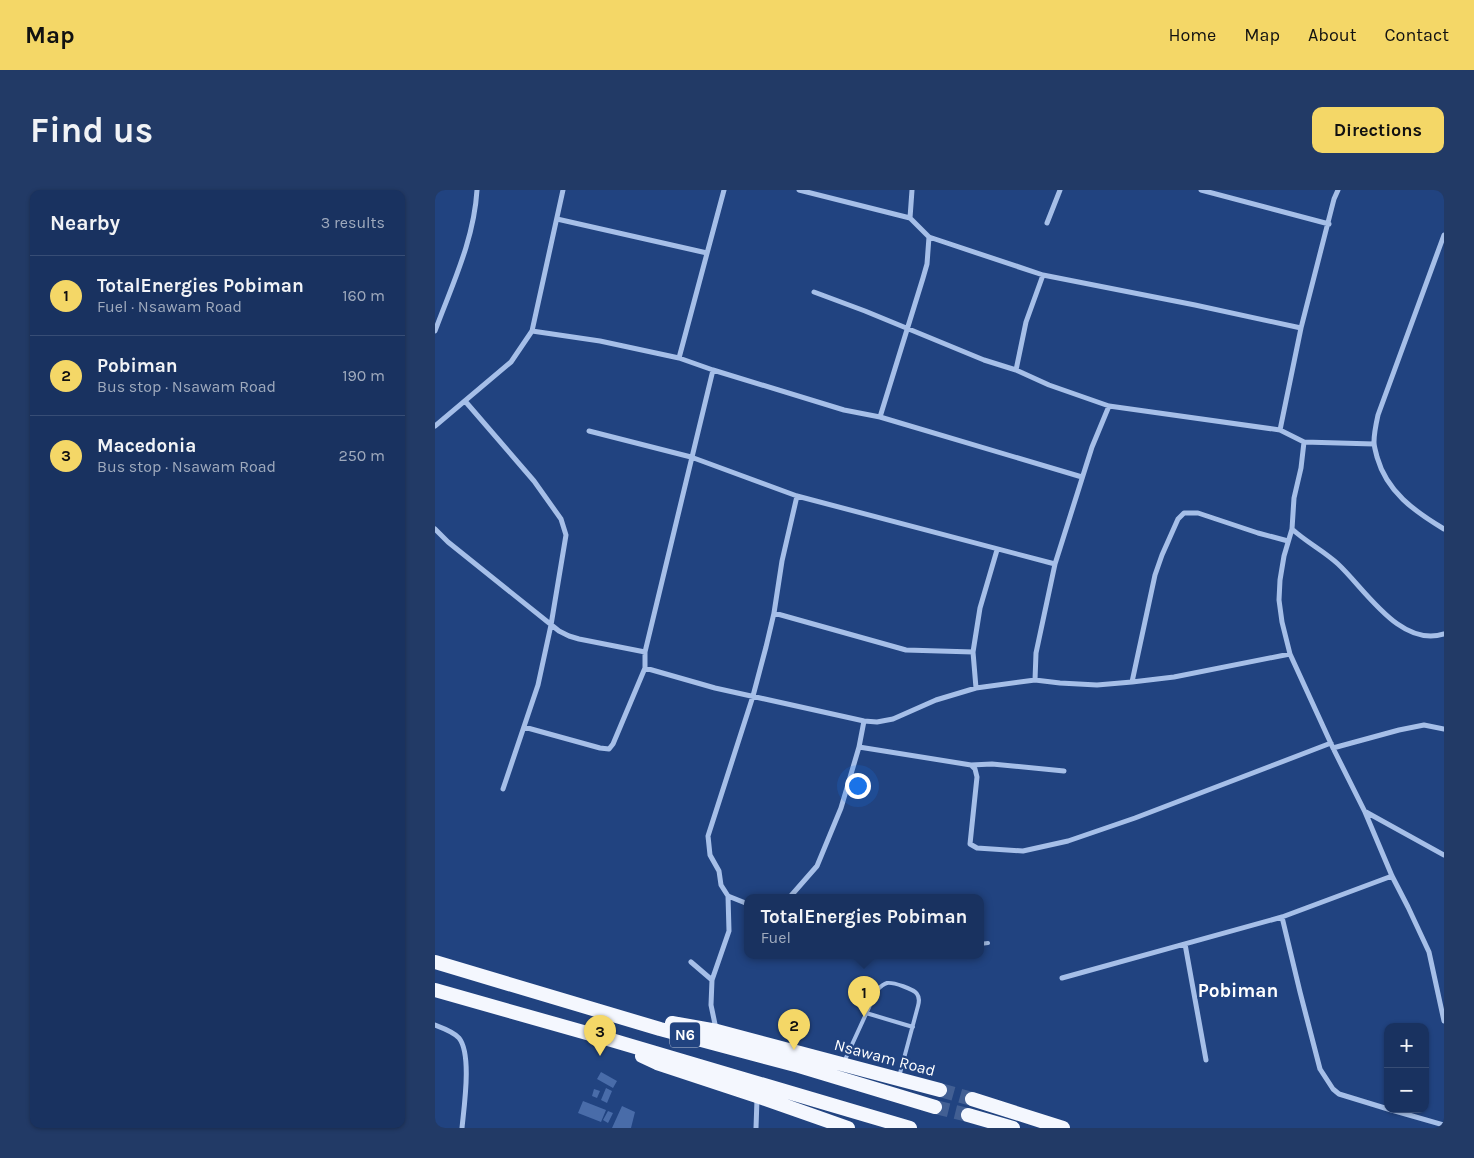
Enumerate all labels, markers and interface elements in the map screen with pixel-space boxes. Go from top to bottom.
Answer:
text: Map [25,21,75,49]
text: Home [1168,24,1216,46]
text: Map [1244,24,1280,46]
text: About [1308,24,1357,46]
text: Contact [1385,24,1449,46]
button: Directions [1312,107,1444,153]
text: Find us [30,110,153,151]
text: Nearby [50,211,120,235]
text: 3 results [321,213,385,232]
text: TotalEnergies Pobiman [97,275,304,297]
text: 1 [63,286,69,305]
text: 160 m [342,286,385,305]
text: Fuel · Nsawam Road [97,297,242,316]
text: Pobiman [97,355,178,377]
text: 2 [61,366,71,385]
text: 190 m [342,366,385,385]
text: Bus stop · Nsawam Road [97,377,276,396]
text: Macedonia [97,435,196,457]
text: 3 [61,446,71,465]
text: 250 m [338,446,385,465]
text: Bus stop · Nsawam Road [97,457,276,476]
your location [845,773,871,799]
popup [744,894,984,959]
text: TotalEnergies Pobiman [761,906,967,928]
text: Fuel [761,928,791,947]
pin: 1 [848,976,880,1017]
district label: Pobiman [1198,980,1278,1002]
pin: 2 [778,1009,810,1050]
pin: 3 [584,1015,616,1056]
road number: N6 [670,1022,700,1048]
map controls [1384,1023,1429,1113]
button: + [1384,1023,1429,1068]
street label: Nsawam Road [832,1035,938,1080]
button: − [1384,1068,1429,1113]

